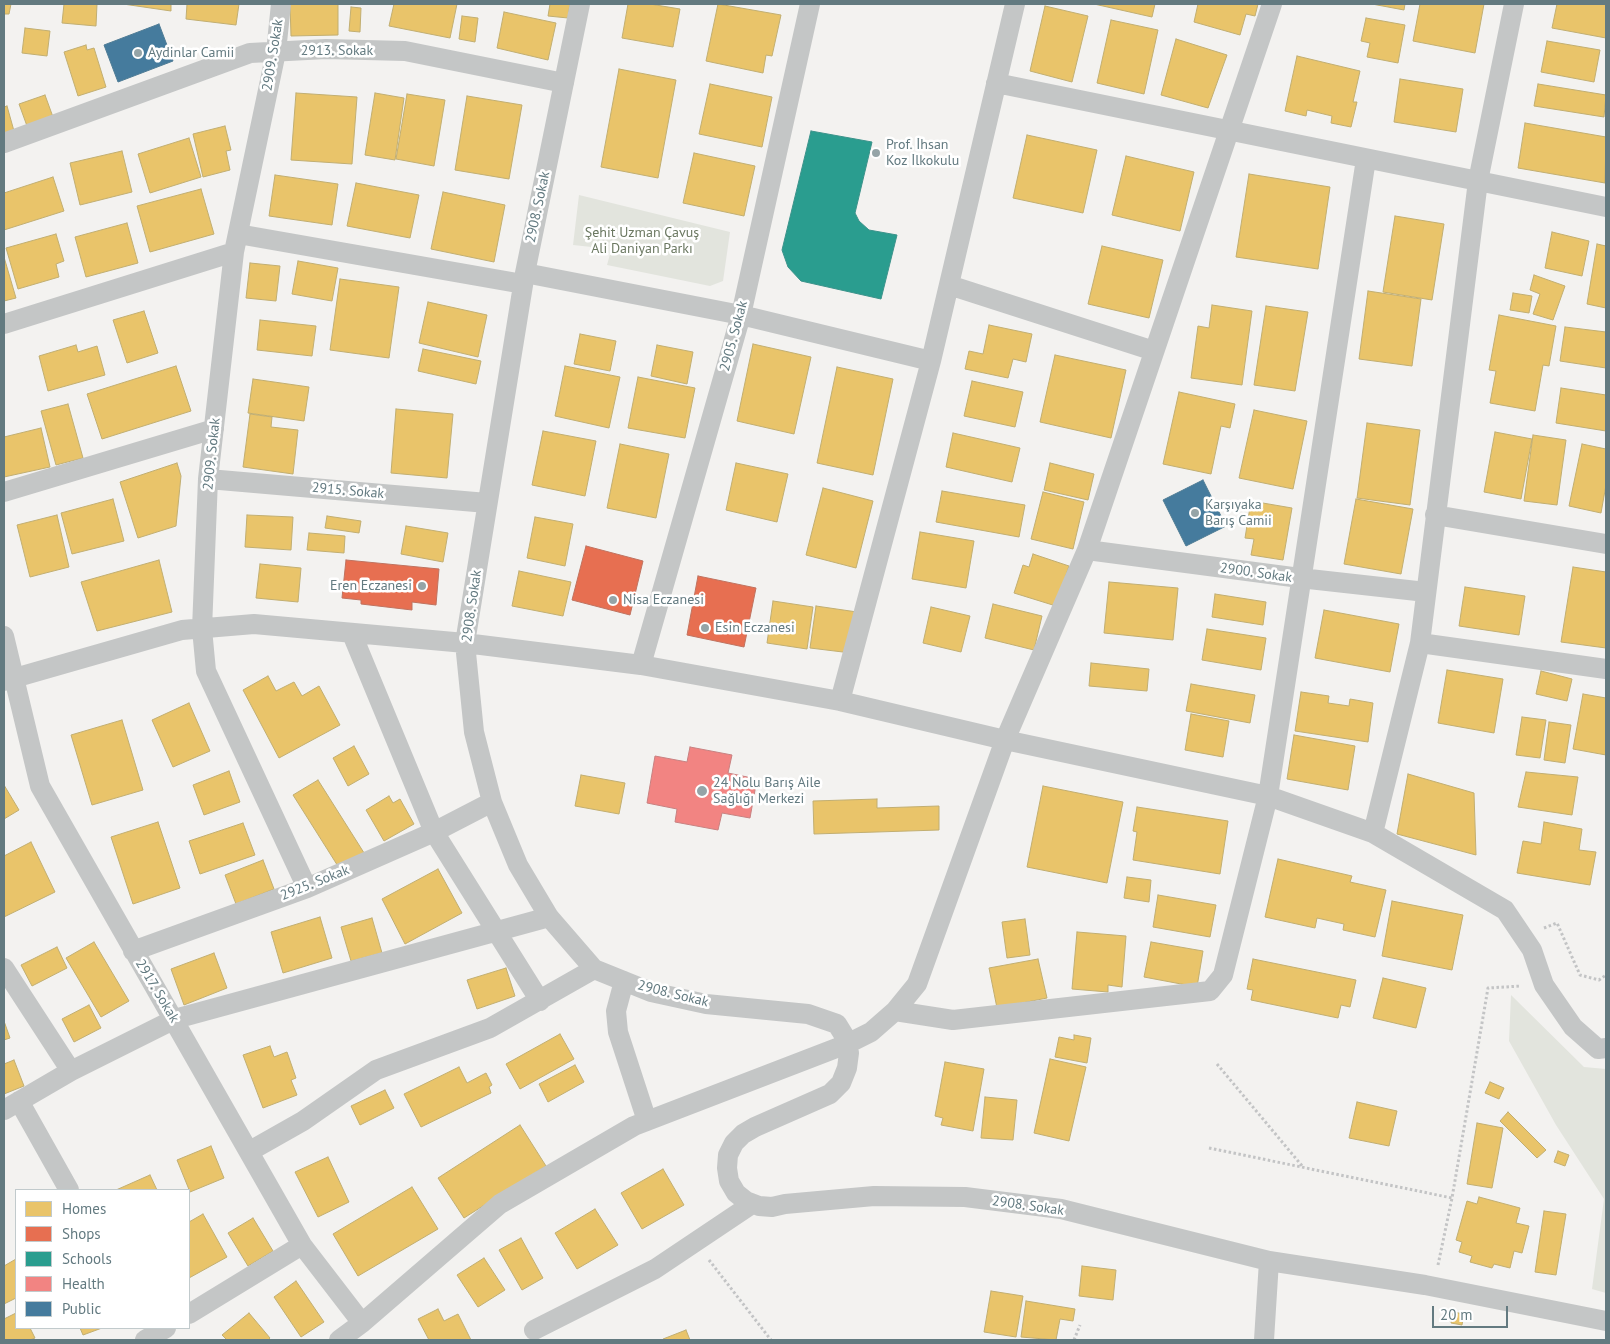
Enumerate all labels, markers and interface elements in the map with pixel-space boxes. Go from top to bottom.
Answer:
street label: 2909. Sokak [259,18,287,92]
street label: 2913. Sokak [301,43,373,59]
place label: Aydinlar Camii [148,45,234,61]
marker: Aydinlar Camii [132,47,144,59]
place label: Prof. İhsan Koz İlkokulu [886,137,959,170]
marker: Prof. İhsan Koz İlkokulu [870,147,882,159]
street label: 2908. Sokak [522,170,554,244]
park label: Şehit Uzman Çavuş Ali Daniyan Parkı [585,225,699,258]
street label: 2905. Sokak [716,299,752,373]
street label: 2909. Sokak [200,417,224,491]
street label: 2915. Sokak [311,479,385,503]
place label: Karşıyaka Barış Camii [1205,497,1272,530]
marker: Karşıyaka Barış Camii [1189,507,1201,519]
street label: 2900. Sokak [1219,560,1293,586]
street label: 2908. Sokak [459,569,485,643]
place label: Eren Eczanesi [330,578,412,594]
marker: Eren Eczanesi [416,580,428,592]
place label: Nisa Eczanesi [623,592,704,608]
marker: Nisa Eczanesi [607,594,619,606]
place label: Esin Eczanesi [715,620,795,636]
marker: Esin Eczanesi [699,622,711,634]
place label: 24 Nolu Barış Aile Sağlığı Merkezi [713,775,821,808]
marker: 24 Nolu Barış Aile Sağlığı Merkezi [695,784,709,798]
street label: 2925. Sokak [278,862,352,904]
street label: 2917. Sokak [132,956,182,1026]
street label: 2908. Sokak [636,977,710,1011]
legend [15,1189,190,1329]
street label: 2908. Sokak [991,1193,1065,1219]
text: Homes [62,1199,106,1218]
text: Shops [62,1224,101,1243]
text: Schools [62,1249,112,1268]
text: Health [62,1274,105,1293]
scale bar [1435,1296,1511,1328]
text: Public [62,1299,101,1318]
text: 20 m [1440,1305,1473,1324]

